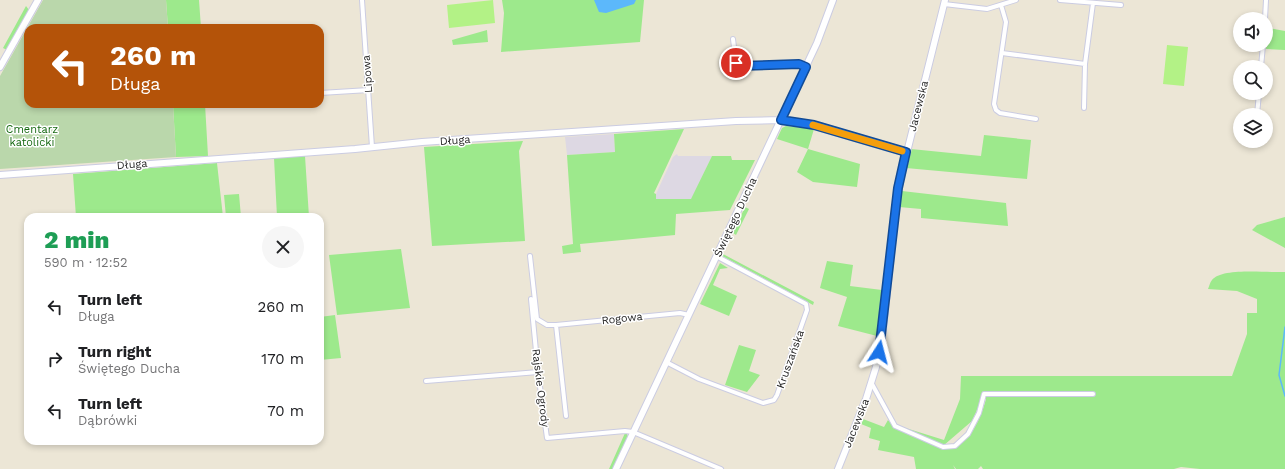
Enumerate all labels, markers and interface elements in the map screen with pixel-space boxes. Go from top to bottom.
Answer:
map controls [1233,12,1273,148]
button: sound [1233,12,1273,52]
text: 260 m [110,39,196,72]
icon: left [44,40,96,92]
pin [719,46,753,80]
icon: arrive [725,52,747,74]
street label: Lipowa [360,54,375,93]
button: search [1233,60,1273,100]
text: Długa [110,73,161,94]
street label: Jacewska [906,79,931,133]
button: layers [1233,108,1273,148]
park label: Cmentarz katolicki [6,123,58,149]
street label: Długa [439,133,471,148]
street label: Długa [116,157,148,172]
street label: Świętego Ducha [710,175,760,259]
text: 2 min [44,226,109,254]
button: close [262,226,304,268]
text: 590 m · 12:52 [44,255,128,270]
text: Turn left [78,291,142,309]
icon: left [44,296,66,318]
text: 260 m [257,298,304,316]
text: Długa [78,309,115,324]
street label: Rogowa [601,310,643,327]
street label: Kruszańska [774,328,807,390]
position arrow [858,331,900,373]
text: Turn right [78,343,151,361]
icon: right [44,348,66,370]
street label: Rajskie Ogrody [529,348,552,428]
text: 170 m [261,350,304,368]
text: Świętego Ducha [78,361,180,376]
text: Turn left [78,395,142,413]
street label: Jacewska [841,397,872,450]
icon: left [44,400,66,422]
text: 70 m [267,402,304,420]
text: Dąbrówki [78,413,137,428]

